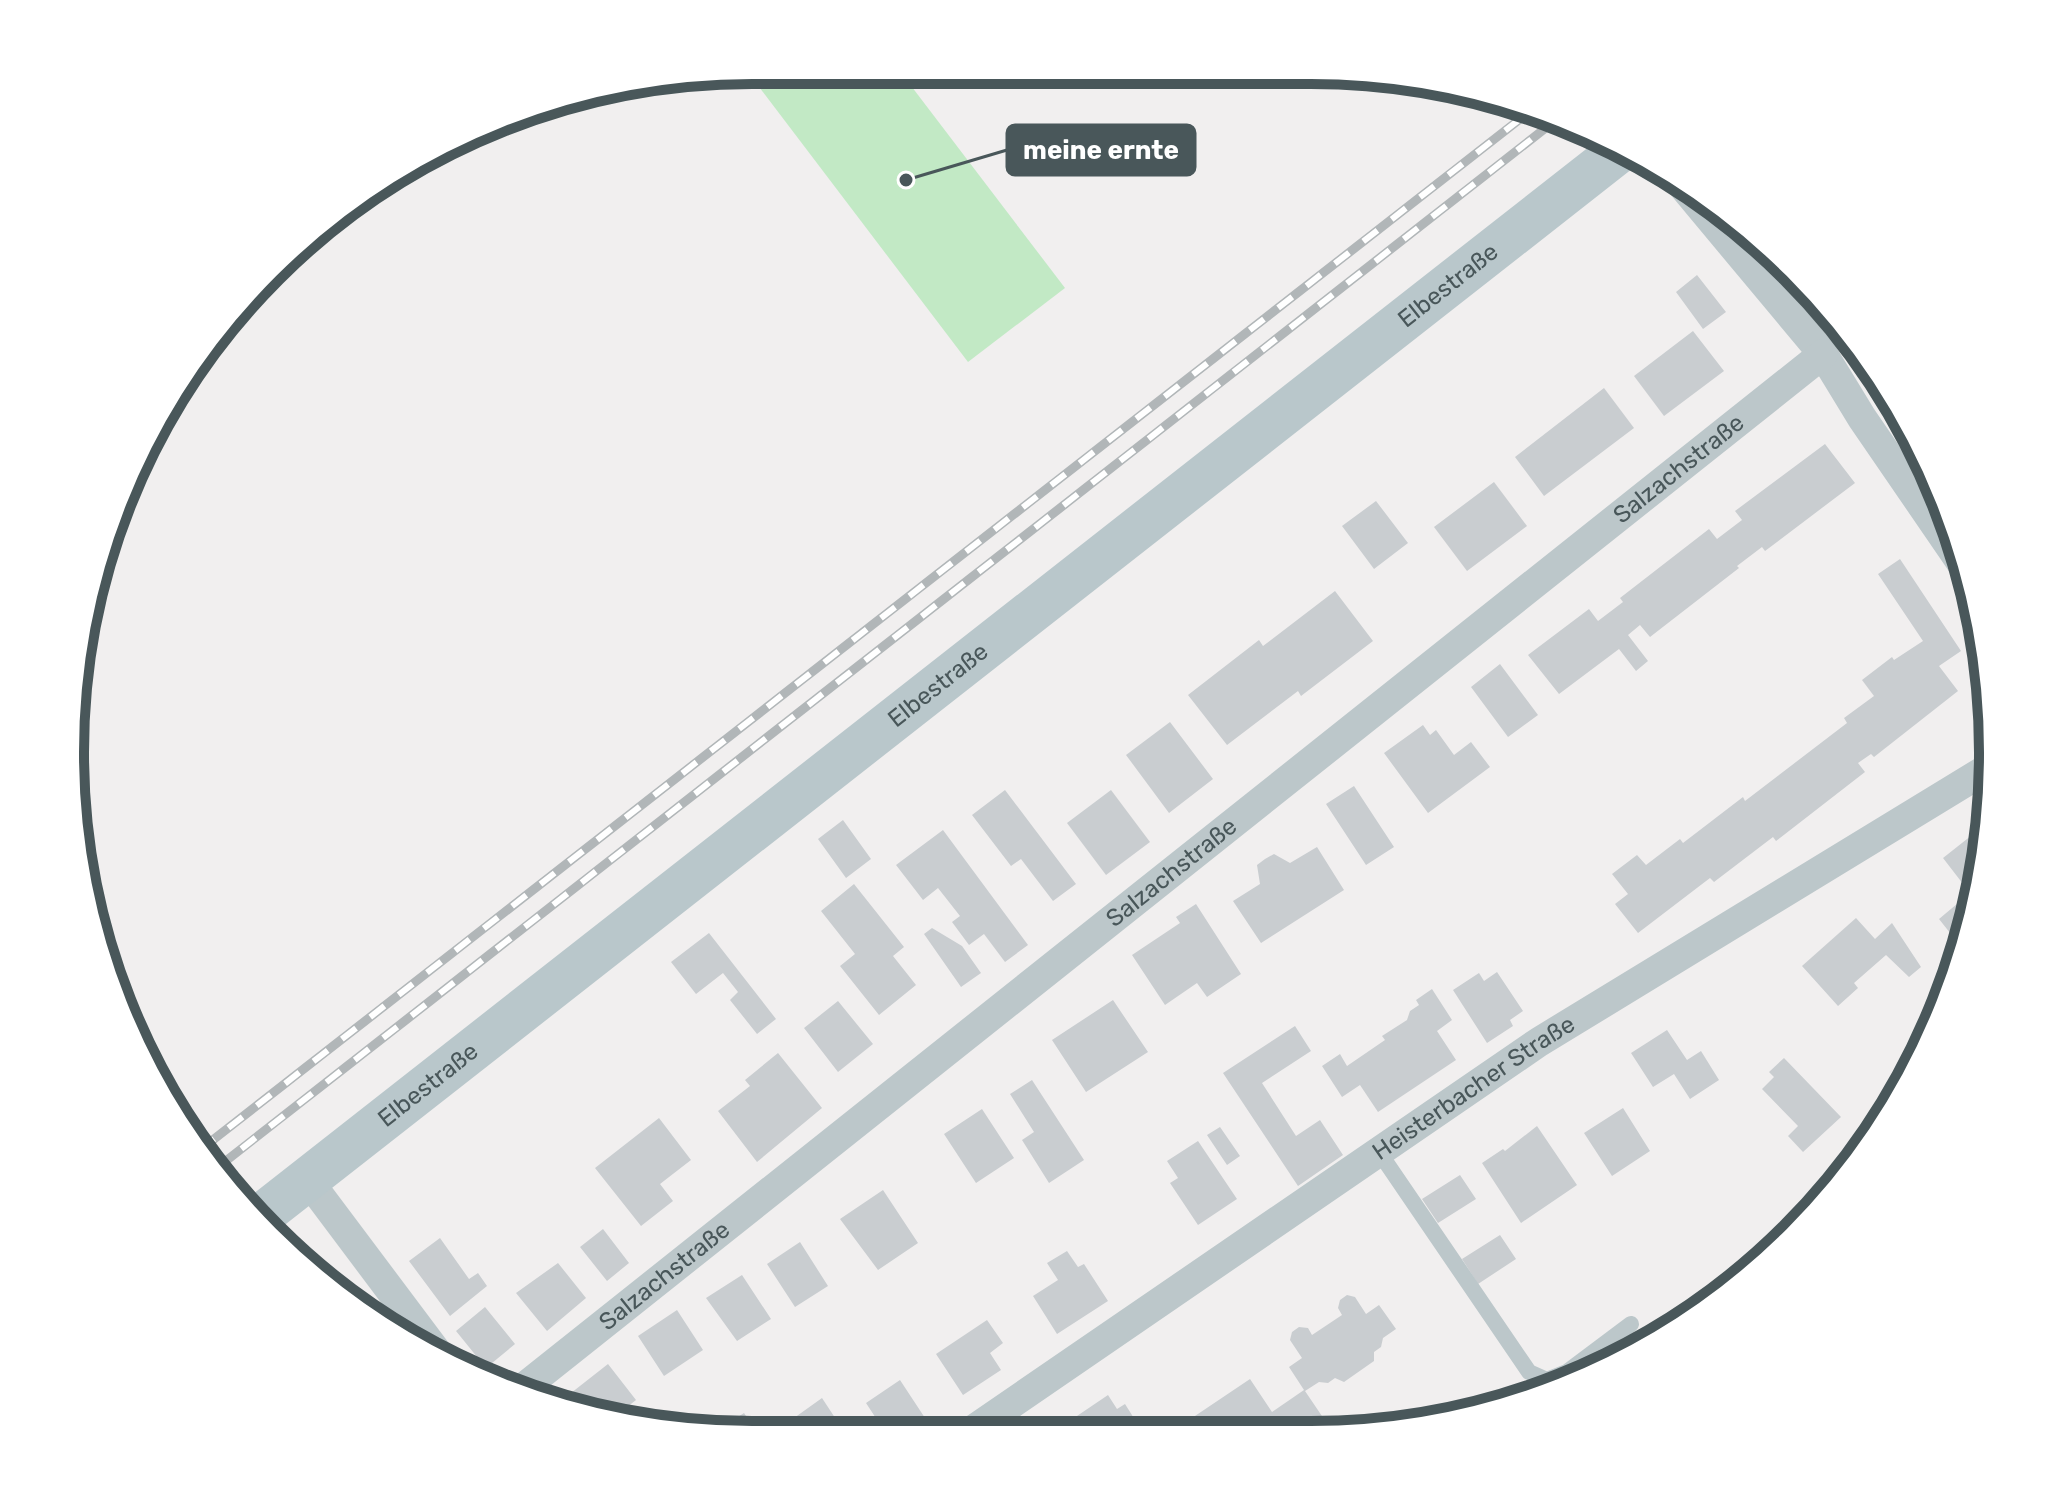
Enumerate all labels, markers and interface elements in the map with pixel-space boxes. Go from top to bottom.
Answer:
callout: meine ernte [1007,125,1195,175]
text: meine ernte [1023,135,1179,166]
street label: Elbestraße [1392,237,1504,333]
street label: Salzachstraße [1608,408,1749,529]
street label: Elbestraße [882,637,994,733]
street label: Salzachstraße [1101,812,1242,933]
street label: Heisterbacher Straße [1367,1010,1580,1166]
street label: Elbestraße [372,1037,484,1133]
street label: Salzachstraße [594,1215,735,1336]

